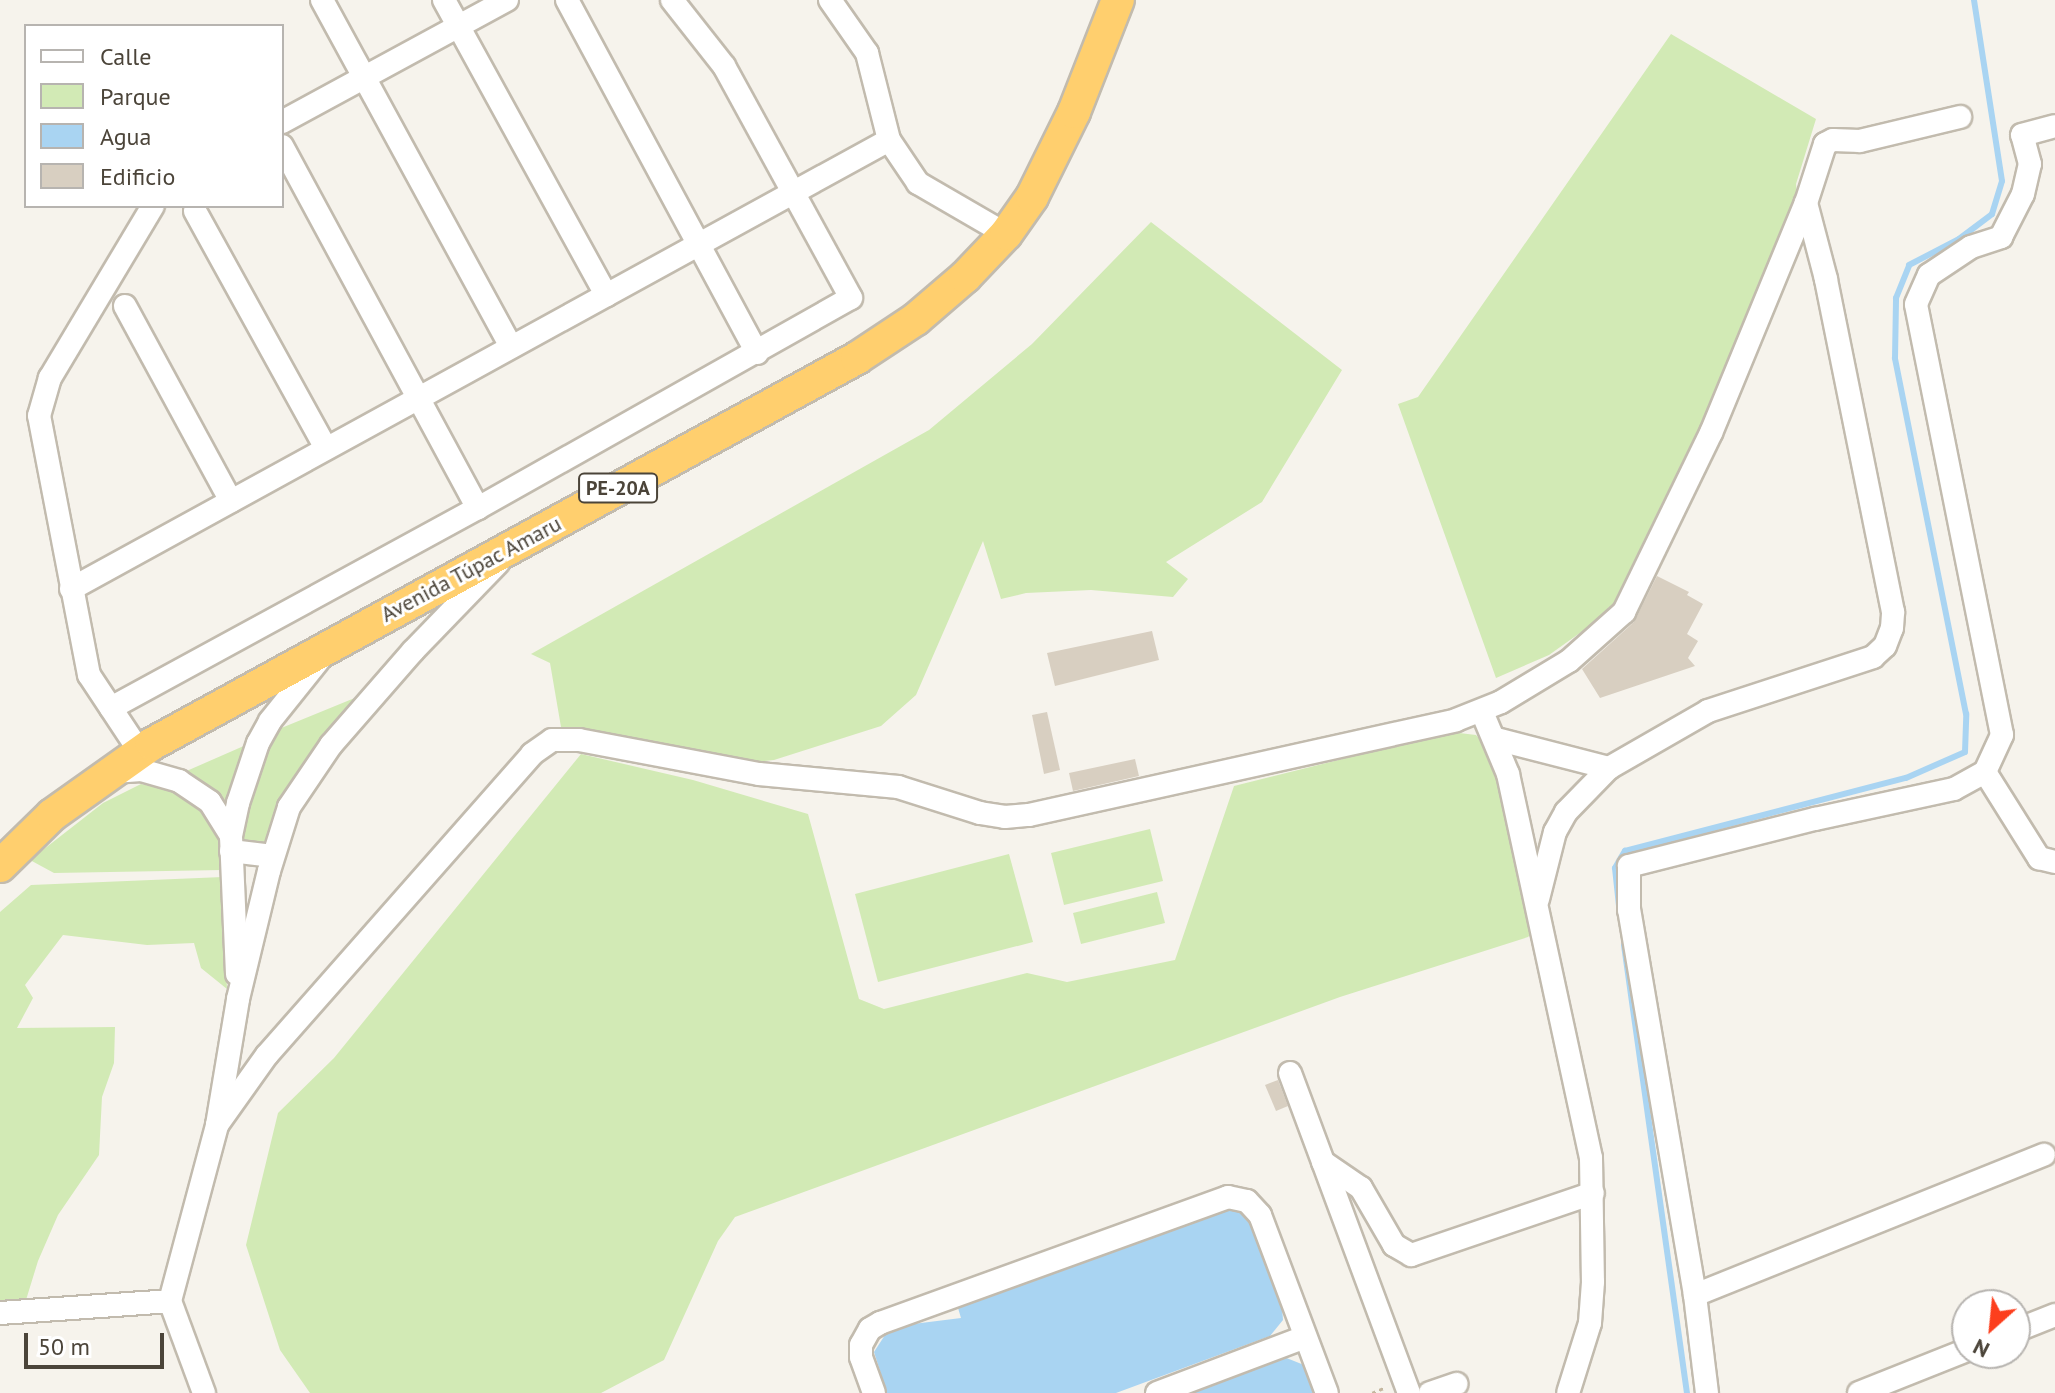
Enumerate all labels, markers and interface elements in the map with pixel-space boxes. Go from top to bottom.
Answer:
legend [24,24,284,208]
text: Calle [100,41,151,72]
text: Parque [100,81,171,112]
text: Agua [100,121,151,152]
text: Edificio [100,161,175,192]
road number: PE-20A [578,472,658,504]
street label: Avenida Túpac Amaru [376,510,566,628]
north arrow [1951,1289,2031,1369]
scale bar [28,1317,168,1367]
text: 50 m [38,1331,90,1362]
text: N [1968,1333,1994,1364]

